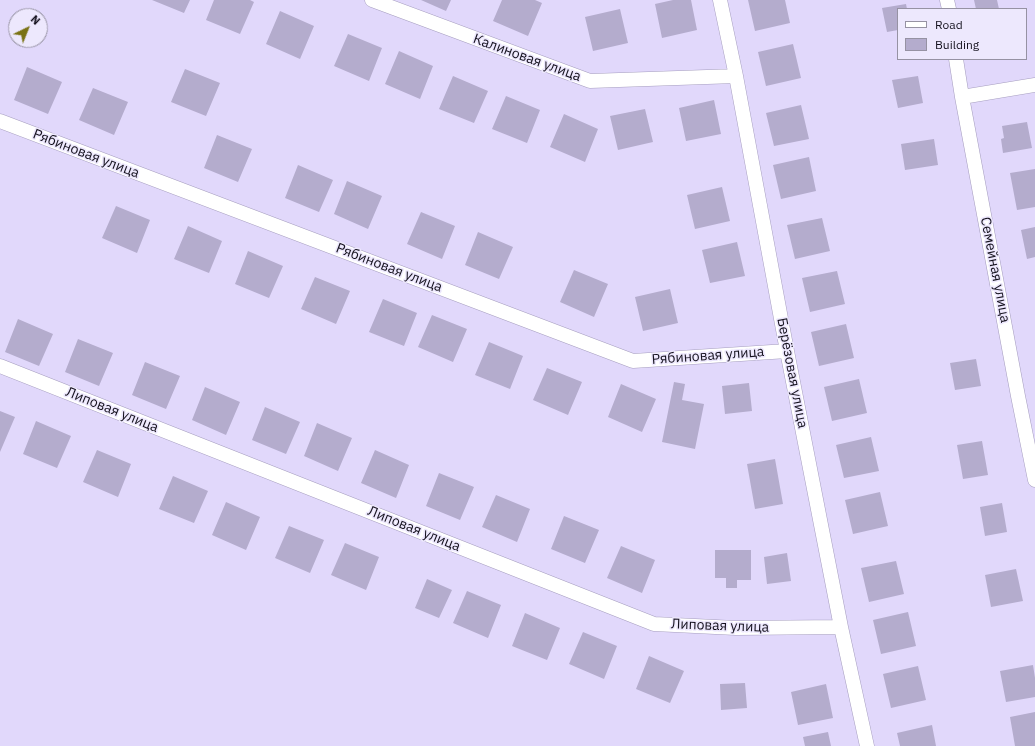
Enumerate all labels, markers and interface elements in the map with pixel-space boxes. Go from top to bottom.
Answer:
north arrow [8,8,48,48]
legend [897,8,1027,60]
text: N [28,12,43,28]
text: Road [935,17,963,32]
street label: Калиновая улица [471,31,583,85]
text: Building [935,37,979,52]
street label: Рябиновая улица [30,126,142,182]
street label: Семейная улица [977,216,1013,324]
street label: Рябиновая улица [333,240,445,296]
street label: Берёзовая улица [773,316,811,430]
street label: Рябиновая улица [651,344,765,368]
street label: Липовая улица [63,384,161,436]
street label: Липовая улица [365,503,463,555]
street label: Липовая улица [671,616,769,636]

